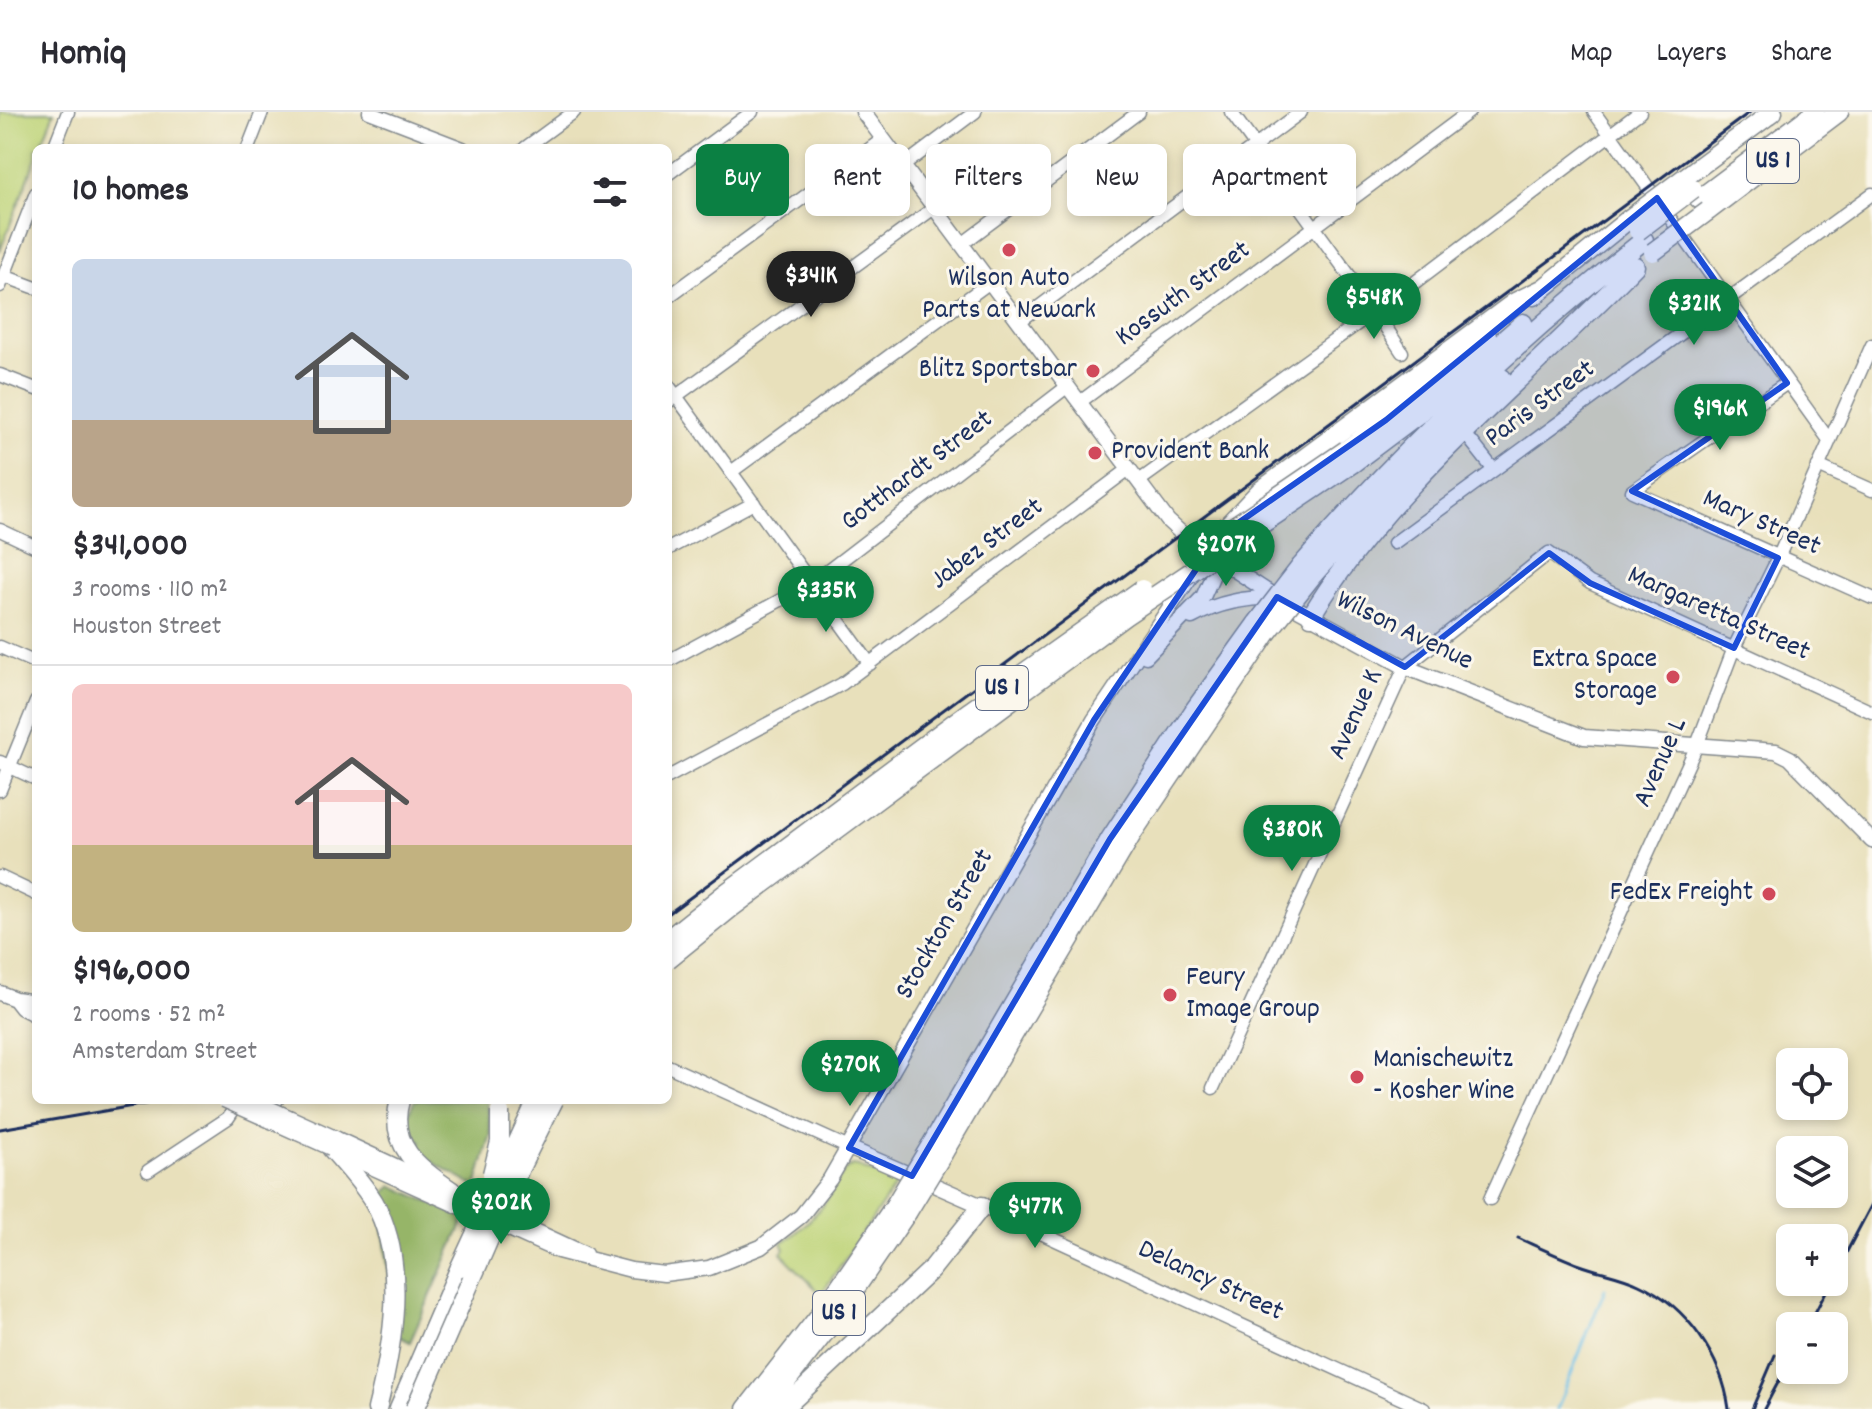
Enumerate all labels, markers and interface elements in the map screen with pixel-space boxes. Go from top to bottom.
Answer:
text: Homiq [40,28,126,83]
text: Map [1570,35,1613,75]
text: Layers [1657,35,1727,75]
text: Share [1771,35,1832,75]
road number: US 1 [1747,139,1799,183]
chip: Buy [696,144,789,216]
chip: Rent [805,144,910,216]
chip: Filters [926,144,1051,216]
chip: New [1067,144,1167,216]
chip: Apartment [1183,144,1356,216]
text: 10 homes [72,168,189,217]
icon: filters [588,170,632,214]
street label: Kossuth Street [1108,232,1260,358]
marker: Wilson Auto Parts at Newark [1000,241,1018,259]
pin: $341K [755,251,867,319]
text: $341K [784,258,838,295]
place label: Wilson Auto Parts at Newark [922,260,1096,332]
pin: $548K [1318,273,1430,341]
pin: $321K [1638,279,1750,347]
text: $548K [1345,280,1403,317]
text: $321K [1667,286,1721,323]
icon: home [280,311,424,455]
place label: Blitz Sportsbar [919,351,1078,391]
street label: Paris Street [1478,351,1604,459]
marker: Blitz Sportsbar [1084,362,1102,380]
pin: $196K [1664,384,1776,452]
text: $196K [1692,391,1748,428]
street label: Gotthardt Street [833,401,1003,543]
place label: Provident Bank [1111,433,1269,473]
marker: Provident Bank [1086,444,1104,462]
street label: Mary Street [1695,480,1827,568]
street label: Jabez Street [923,489,1053,601]
pin: $207K [1170,520,1282,588]
text: $341,000 [72,523,188,572]
text: $207K [1196,527,1256,564]
street label: Margaretta Street [1620,557,1816,673]
pin: $335K [770,566,882,634]
text: 3 rooms · 110 m² [72,572,228,609]
text: $335K [796,573,856,610]
street label: Wilson Avenue [1329,582,1479,682]
text: Houston Street [72,609,221,646]
place label: Extra Space Storage [1532,641,1657,713]
street label: Avenue K [1319,663,1395,767]
road number: US 1 [976,666,1028,710]
marker: Extra Space Storage [1664,668,1682,686]
street label: Avenue L [1625,712,1699,814]
icon: home [280,736,424,880]
pin: $380K [1236,805,1348,873]
text: $380K [1261,812,1323,849]
street label: Stockton Street [887,842,1005,1008]
place label: FedEx Freight [1610,874,1753,914]
marker: FedEx Freight [1760,885,1778,903]
text: $196,000 [72,948,191,997]
place label: Feury Image Group [1186,959,1320,1031]
marker: Feury Image Group [1161,986,1179,1004]
text: 2 rooms · 52 m² [72,997,225,1034]
text: Amsterdam Street [72,1034,257,1071]
pin: $270K [794,1040,906,1108]
place label: Manischewitz - Kosher Wine [1373,1041,1515,1113]
text: $270K [820,1047,880,1084]
map controls [1776,1048,1848,1384]
button: locate [1776,1048,1848,1120]
marker: Manischewitz - Kosher Wine [1348,1068,1366,1086]
button: layers [1776,1136,1848,1208]
pin: $202K [445,1178,557,1246]
pin: $477K [979,1182,1091,1250]
text: $202K [470,1185,532,1222]
text: $477K [1007,1189,1063,1226]
button: + [1776,1224,1848,1296]
street label: Delancy Street [1131,1231,1289,1333]
road number: US 1 [813,1291,865,1335]
button: − [1776,1312,1848,1384]

